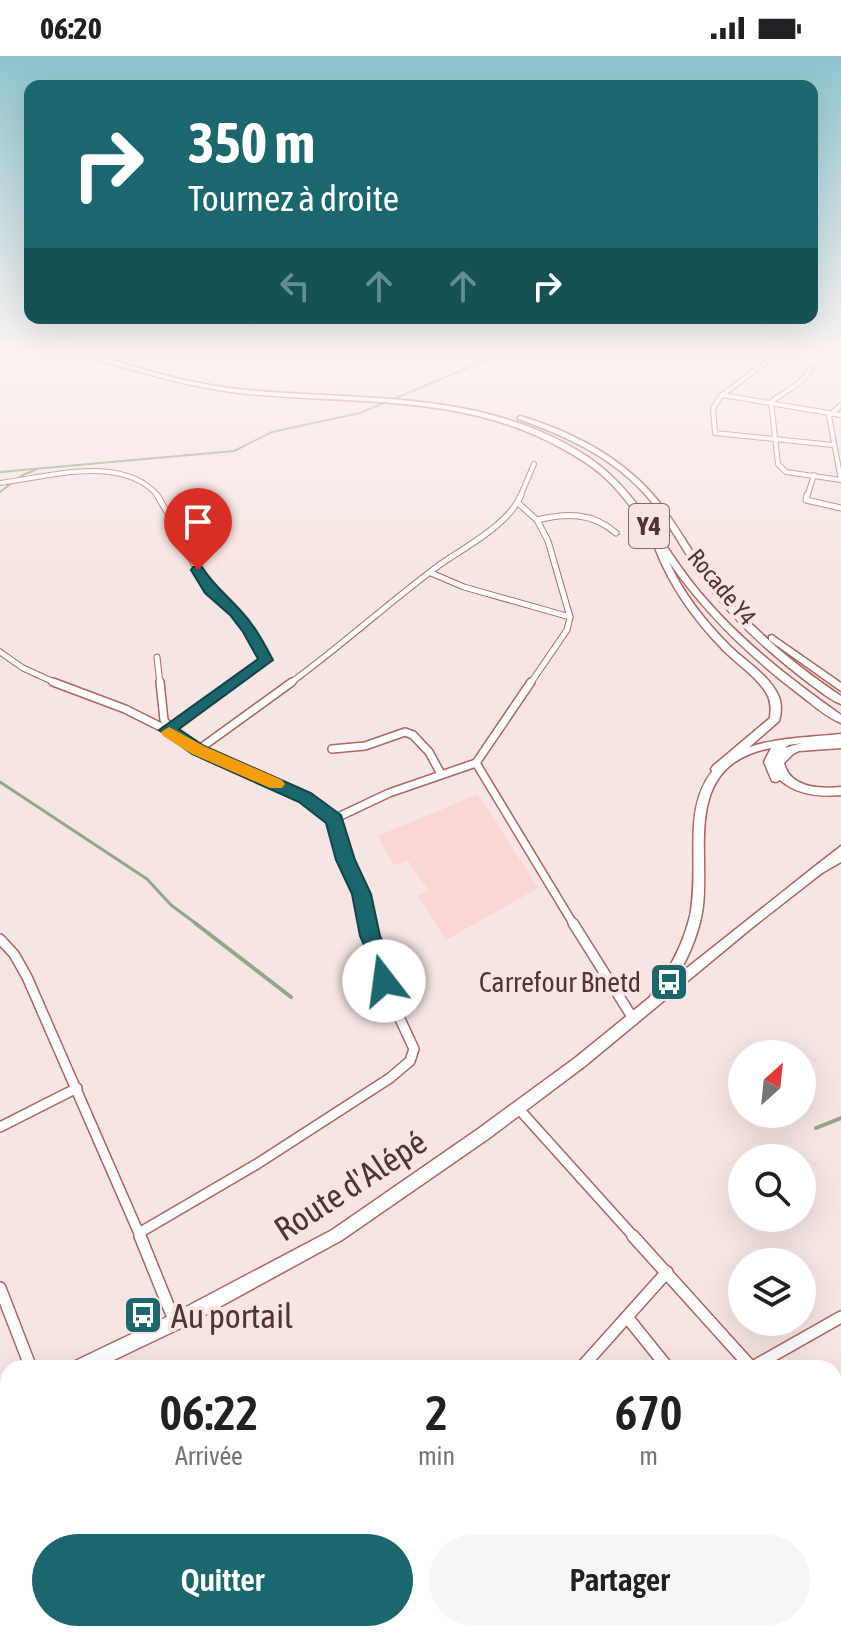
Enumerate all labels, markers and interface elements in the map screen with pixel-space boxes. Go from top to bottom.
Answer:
text: 06:20 [40,11,102,45]
text: 350 m [188,111,315,175]
icon: right [56,112,160,216]
text: Tournez à droite [188,177,399,219]
icon: left [273,264,317,308]
icon: ahead [357,264,401,308]
icon: ahead [441,264,485,308]
icon: right [525,264,569,308]
pin [164,488,232,570]
icon: arrive [176,500,220,544]
road number: Y4 [629,504,669,548]
street label: Rocade Y4 [682,544,762,630]
position arrow [342,939,426,1023]
bus stop icon: Carrefour Bnetd [648,961,690,1003]
place label: Carrefour Bnetd [479,966,641,998]
north arrow [728,1040,816,1128]
map controls [728,1040,816,1336]
street label: Route d'Alépé [267,1122,433,1248]
button: search [728,1144,816,1232]
button: layers [728,1248,816,1336]
bus stop icon: Au portail [122,1294,164,1336]
place label: Au portail [171,1296,293,1335]
text: 06:22 [160,1385,258,1440]
text: 2 [425,1385,448,1440]
text: 670 [615,1385,682,1440]
text: Arrivée [175,1441,243,1471]
text: min [418,1441,455,1471]
text: m [639,1441,658,1471]
button: Quitter [32,1534,413,1626]
button: Partager [429,1534,810,1626]

